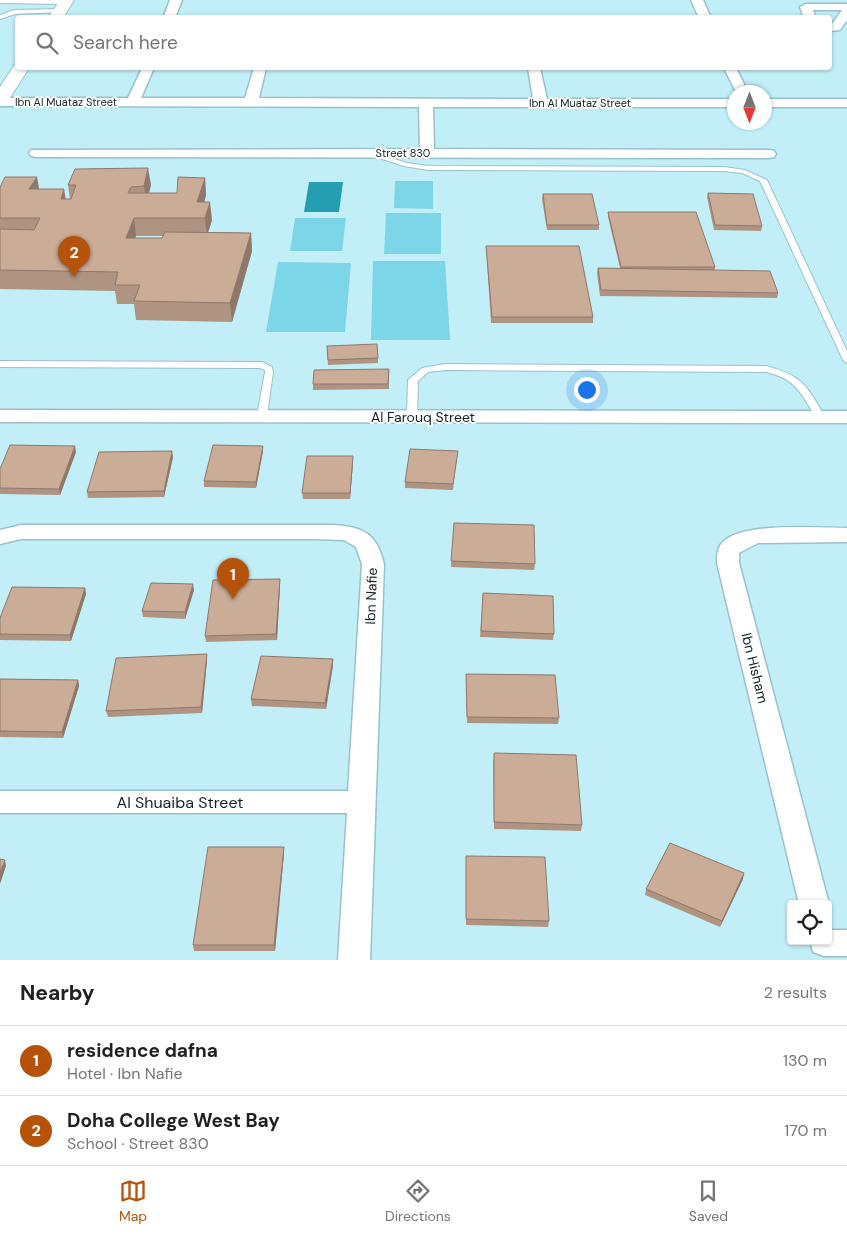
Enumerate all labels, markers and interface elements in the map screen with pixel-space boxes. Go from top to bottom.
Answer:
search box [15,15,832,70]
icon: search [33,29,61,57]
text: Search here [73,30,178,55]
north arrow [727,85,772,130]
street label: Ibn Al Muataz Street [15,95,117,109]
street label: Ibn Al Muataz Street [529,96,631,110]
street label: Street 830 [376,146,430,160]
pin: 2 [58,236,90,277]
your location [574,377,600,403]
street label: Al Farouq Street [371,408,475,426]
pin: 1 [217,558,249,599]
street label: Ibn Nafie [361,567,381,625]
street label: Ibn Hisham [738,631,772,705]
street label: Al Shuaiba Street [117,792,243,813]
map controls [787,900,832,945]
button: locate [787,900,832,945]
text: Nearby [20,979,94,1007]
text: 2 results [764,982,827,1003]
text: residence dafna [67,1038,218,1063]
text: 1 [33,1050,39,1071]
text: 130 m [783,1050,827,1071]
text: Hotel · Ibn Nafie [67,1063,183,1084]
text: Doha College West Bay [67,1108,280,1133]
text: 2 [31,1120,41,1141]
text: 170 m [784,1120,827,1141]
text: School · Street 830 [67,1133,209,1154]
tab: Map [119,1177,147,1225]
tab: Directions [385,1177,451,1225]
tab: Saved [689,1177,728,1225]

